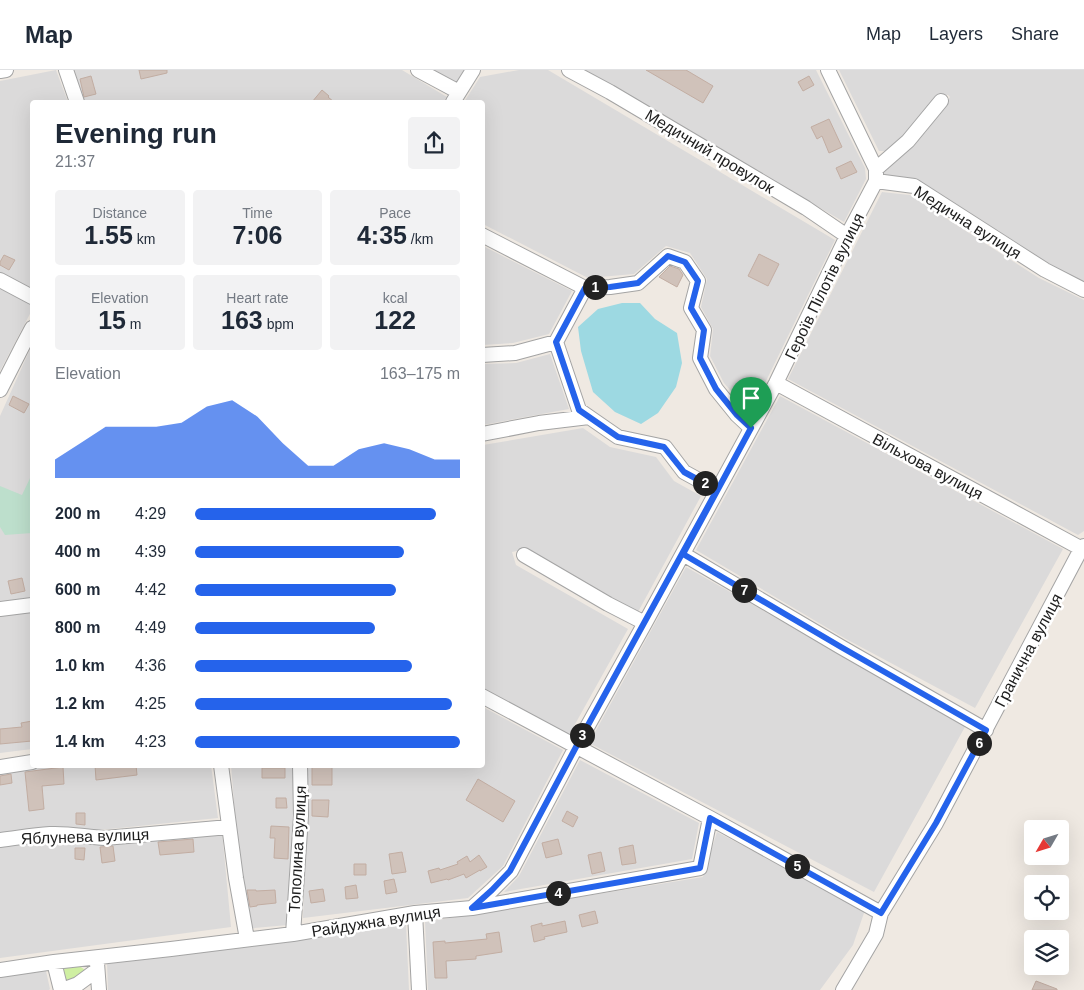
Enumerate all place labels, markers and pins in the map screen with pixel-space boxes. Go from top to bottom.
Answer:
pin: 1 [582,274,608,300]
pin [730,377,772,428]
pin: 2 [692,470,718,496]
pin: 7 [732,578,756,602]
pin: 3 [570,722,594,748]
pin: 6 [966,730,992,756]
pin: 5 [784,854,810,878]
pin: 4 [546,880,570,906]

